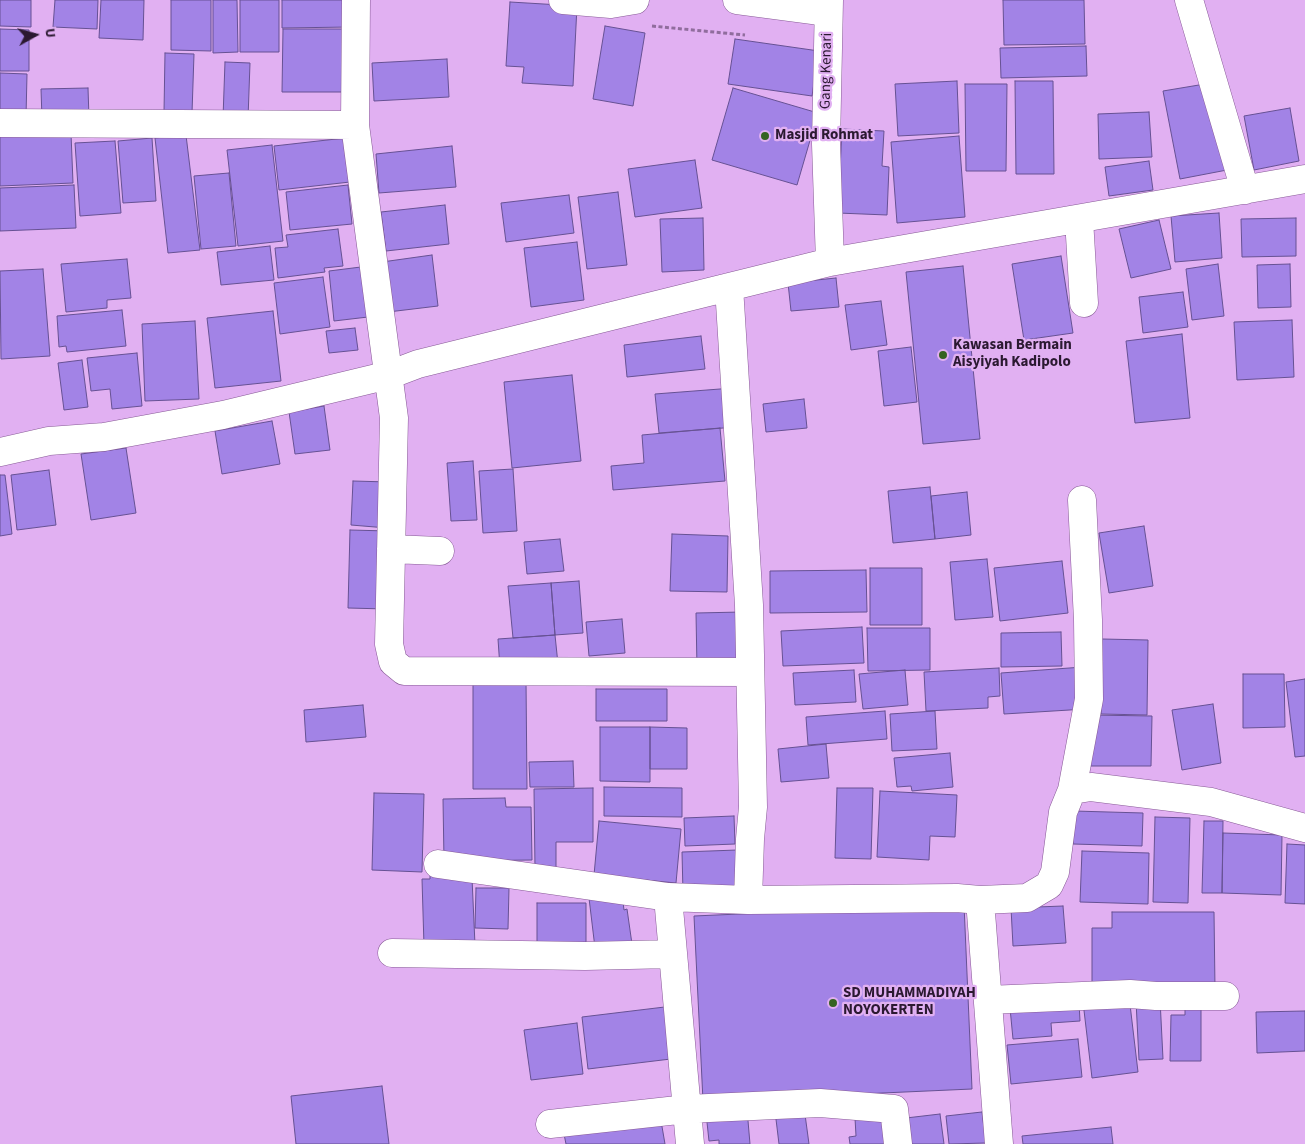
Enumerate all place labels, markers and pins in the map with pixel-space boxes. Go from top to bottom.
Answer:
place label: Masjid Rohmat [775,127,873,145]
marker: Masjid Rohmat [759,130,771,142]
place label: Kawasan Bermain Aisyiyah Kadipolo [953,337,1072,372]
marker: Kawasan Bermain Aisyiyah Kadipolo [937,349,949,361]
place label: SD MUHAMMADIYAH NOYOKERTEN [843,985,976,1020]
marker: SD MUHAMMADIYAH NOYOKERTEN [827,997,839,1009]

